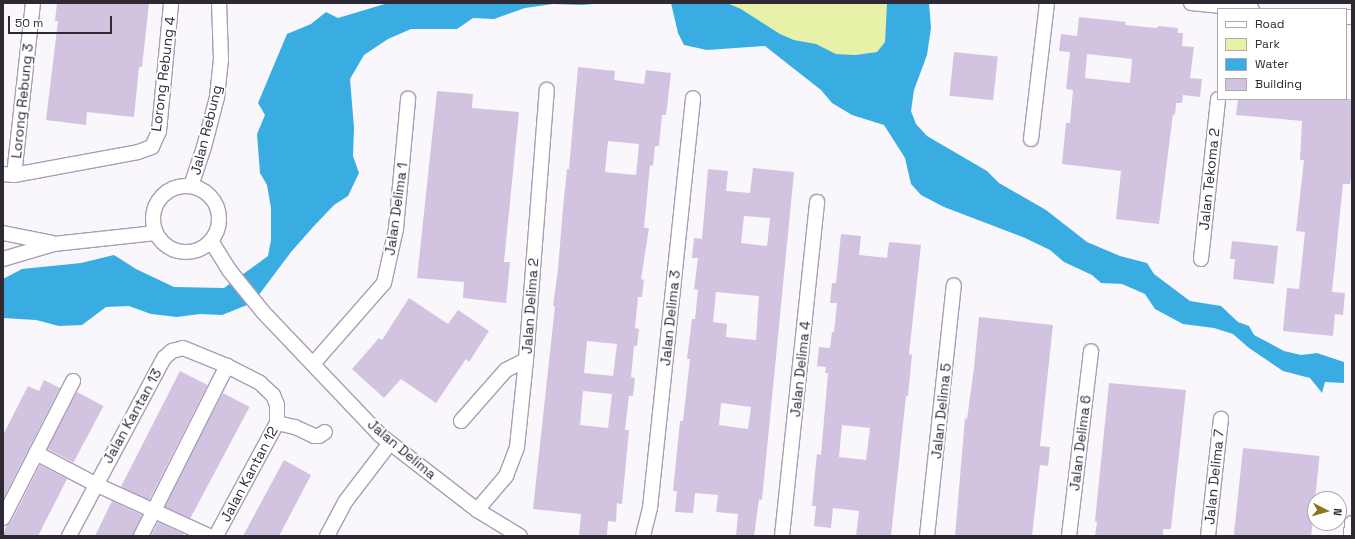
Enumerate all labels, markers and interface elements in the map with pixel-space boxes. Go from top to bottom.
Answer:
scale bar [10,8,114,34]
legend [1217,8,1347,100]
text: 50 m [15,15,43,31]
street label: Lorong Rebung 4 [148,16,178,132]
text: Road [1255,16,1284,32]
text: Park [1255,36,1280,52]
street label: Lorong Rebung 3 [8,43,36,159]
text: Water [1255,56,1289,72]
text: Building [1255,76,1302,92]
street label: Jalan Rebung [187,83,225,177]
street label: Jalan Tekoma 2 [1195,127,1223,231]
street label: Jalan Delima 1 [381,161,411,257]
street label: Jalan Delima 2 [518,257,542,355]
street label: Jalan Delima 3 [657,269,683,367]
street label: Jalan Delima 4 [787,320,813,418]
street label: Jalan Delima 5 [928,362,954,460]
street label: Jalan Kantan 13 [99,366,165,466]
street label: Jalan Delima 6 [1066,394,1094,492]
street label: Jalan Delima [364,416,440,482]
street label: Jalan Kantan 12 [217,423,281,525]
street label: Jalan Delima 7 [1201,429,1227,525]
north arrow [1307,491,1347,531]
text: N [1331,508,1345,517]

